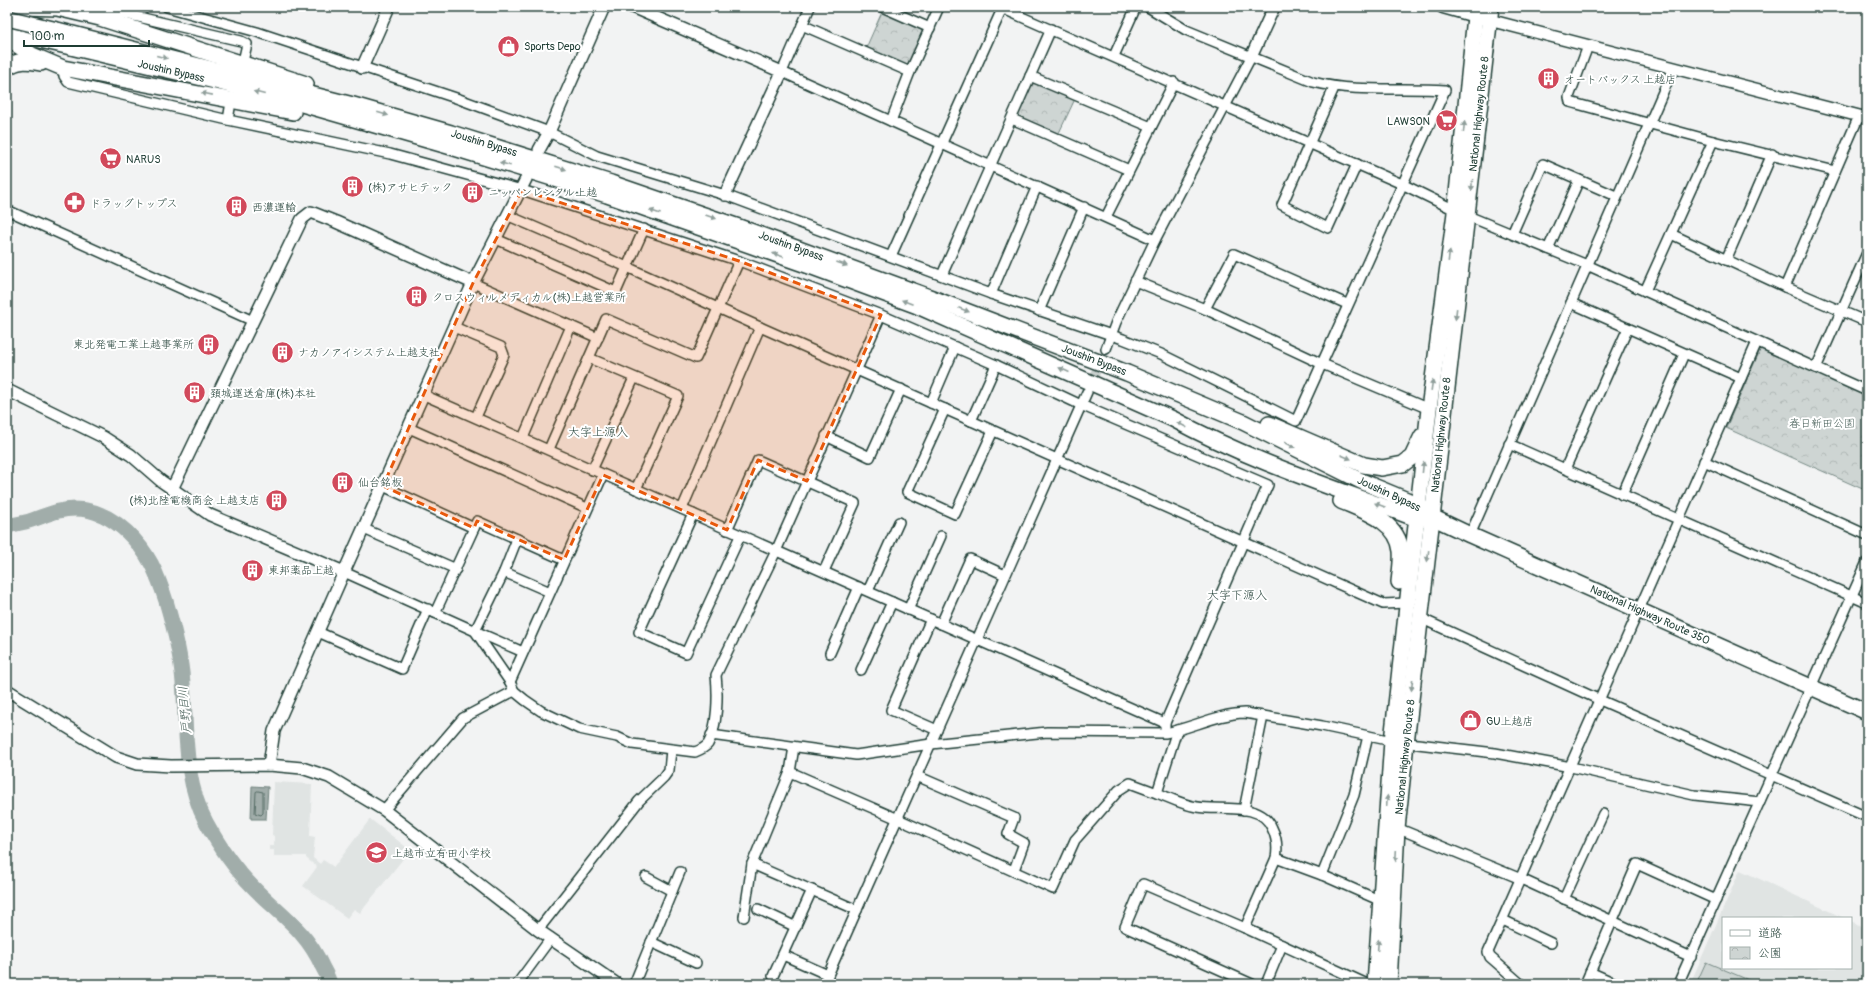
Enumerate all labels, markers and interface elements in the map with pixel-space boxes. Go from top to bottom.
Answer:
scale bar [24,22,149,48]
text: 100 m [30,29,65,44]
shop icon: Sports Depo [495,33,521,59]
place label: Sports Depo [524,40,581,53]
one-way arrow [156,54,168,60]
street label: National Highway Route 8 [1466,55,1492,172]
street label: Joushin Bypass [136,57,206,85]
building icon: オートバックス 上越店 [1535,66,1561,92]
place label: オートバックス 上越店 [1564,73,1676,86]
one-way arrow [252,90,264,96]
one-way arrow [201,91,213,97]
supermarket icon: LAWSON [1433,108,1459,134]
one-way arrow [377,111,389,117]
place label: LAWSON [1387,115,1430,128]
one-way arrow [1461,121,1467,133]
street label: Joushin Bypass [449,127,519,159]
supermarket icon: NARUS [97,146,123,172]
place label: NARUS [126,153,161,166]
one-way arrow [498,161,510,167]
one-way arrow [555,165,567,171]
building icon: (株)アサヒテック [340,174,366,200]
building icon: ニッパンレンタル上越 [459,179,485,205]
one-way arrow [1468,179,1475,191]
place label: (株)アサヒテック [368,181,452,194]
place label: ニッパンレンタル上越 [488,186,597,199]
pharmacy icon: ドラッグトップス [62,190,88,216]
building icon: 西濃運輸 [224,194,250,220]
place label: ドラッグトップス [90,197,178,210]
place label: 西濃運輸 [252,201,296,214]
one-way arrow [649,209,661,215]
one-way arrow [705,215,717,221]
street label: Joushin Bypass [757,228,825,264]
one-way arrow [1446,250,1452,262]
one-way arrow [771,251,783,257]
one-way arrow [836,262,848,268]
building icon: クロスウィルメディカル(株)上越営業所 [403,284,429,310]
place label: クロスウィルメディカル(株)上越営業所 [432,291,626,304]
one-way arrow [900,298,912,304]
one-way arrow [958,307,970,313]
one-way arrow [1452,308,1459,320]
building icon: 東北発電工業上越事業所 [196,331,222,357]
place label: 東北発電工業上越事業所 [73,338,194,351]
building icon: ナカノアイシステム上越支社 [270,339,296,365]
street label: Joushin Bypass [1060,342,1128,378]
place label: ナカノアイシステム上越支社 [298,346,440,359]
one-way arrow [1058,367,1070,373]
street label: National Highway Route 8 [1428,376,1454,493]
one-way arrow [1429,379,1435,391]
building icon: 頚城運送倉庫(株)本社 [182,380,208,406]
place label: 頚城運送倉庫(株)本社 [210,387,316,400]
park label: 春日新田公園 [1789,417,1855,430]
one-way arrow [1177,421,1188,428]
district label: 大字上源入 [568,425,628,440]
one-way arrow [1285,442,1296,448]
one-way arrow [1341,454,1352,460]
one-way arrow [1420,461,1426,473]
building icon: 仙台銘板 [329,469,355,495]
street label: Joushin Bypass [1355,474,1423,514]
place label: 仙台銘板 [358,476,402,489]
building icon: (株)北陸電機商会 上越支店 [263,487,289,513]
place label: (株)北陸電機商会 上越支店 [129,494,260,507]
one-way arrow [1374,502,1386,508]
one-way arrow [1424,550,1431,562]
building icon: 東邦薬品上越 [240,557,266,583]
place label: 東邦薬品上越 [268,564,334,577]
street label: National Highway Route 350 [1588,583,1712,647]
district label: 大字下源入 [1207,588,1267,603]
one-way arrow [1409,679,1415,691]
water label: 戸野目川 [175,685,195,735]
street label: National Highway Route 8 [1392,698,1418,815]
shop icon: GU上越店 [1458,708,1484,734]
place label: GU上越店 [1486,715,1534,728]
one-way arrow [1384,795,1391,807]
school or university icon: 上越市立有田小学校 [363,840,389,866]
place label: 上越市立有田小学校 [392,847,491,860]
one-way arrow [1392,850,1399,862]
legend [1722,917,1852,969]
text: 道路 [1758,926,1782,941]
one-way arrow [1374,939,1381,951]
text: 公園 [1758,946,1782,961]

